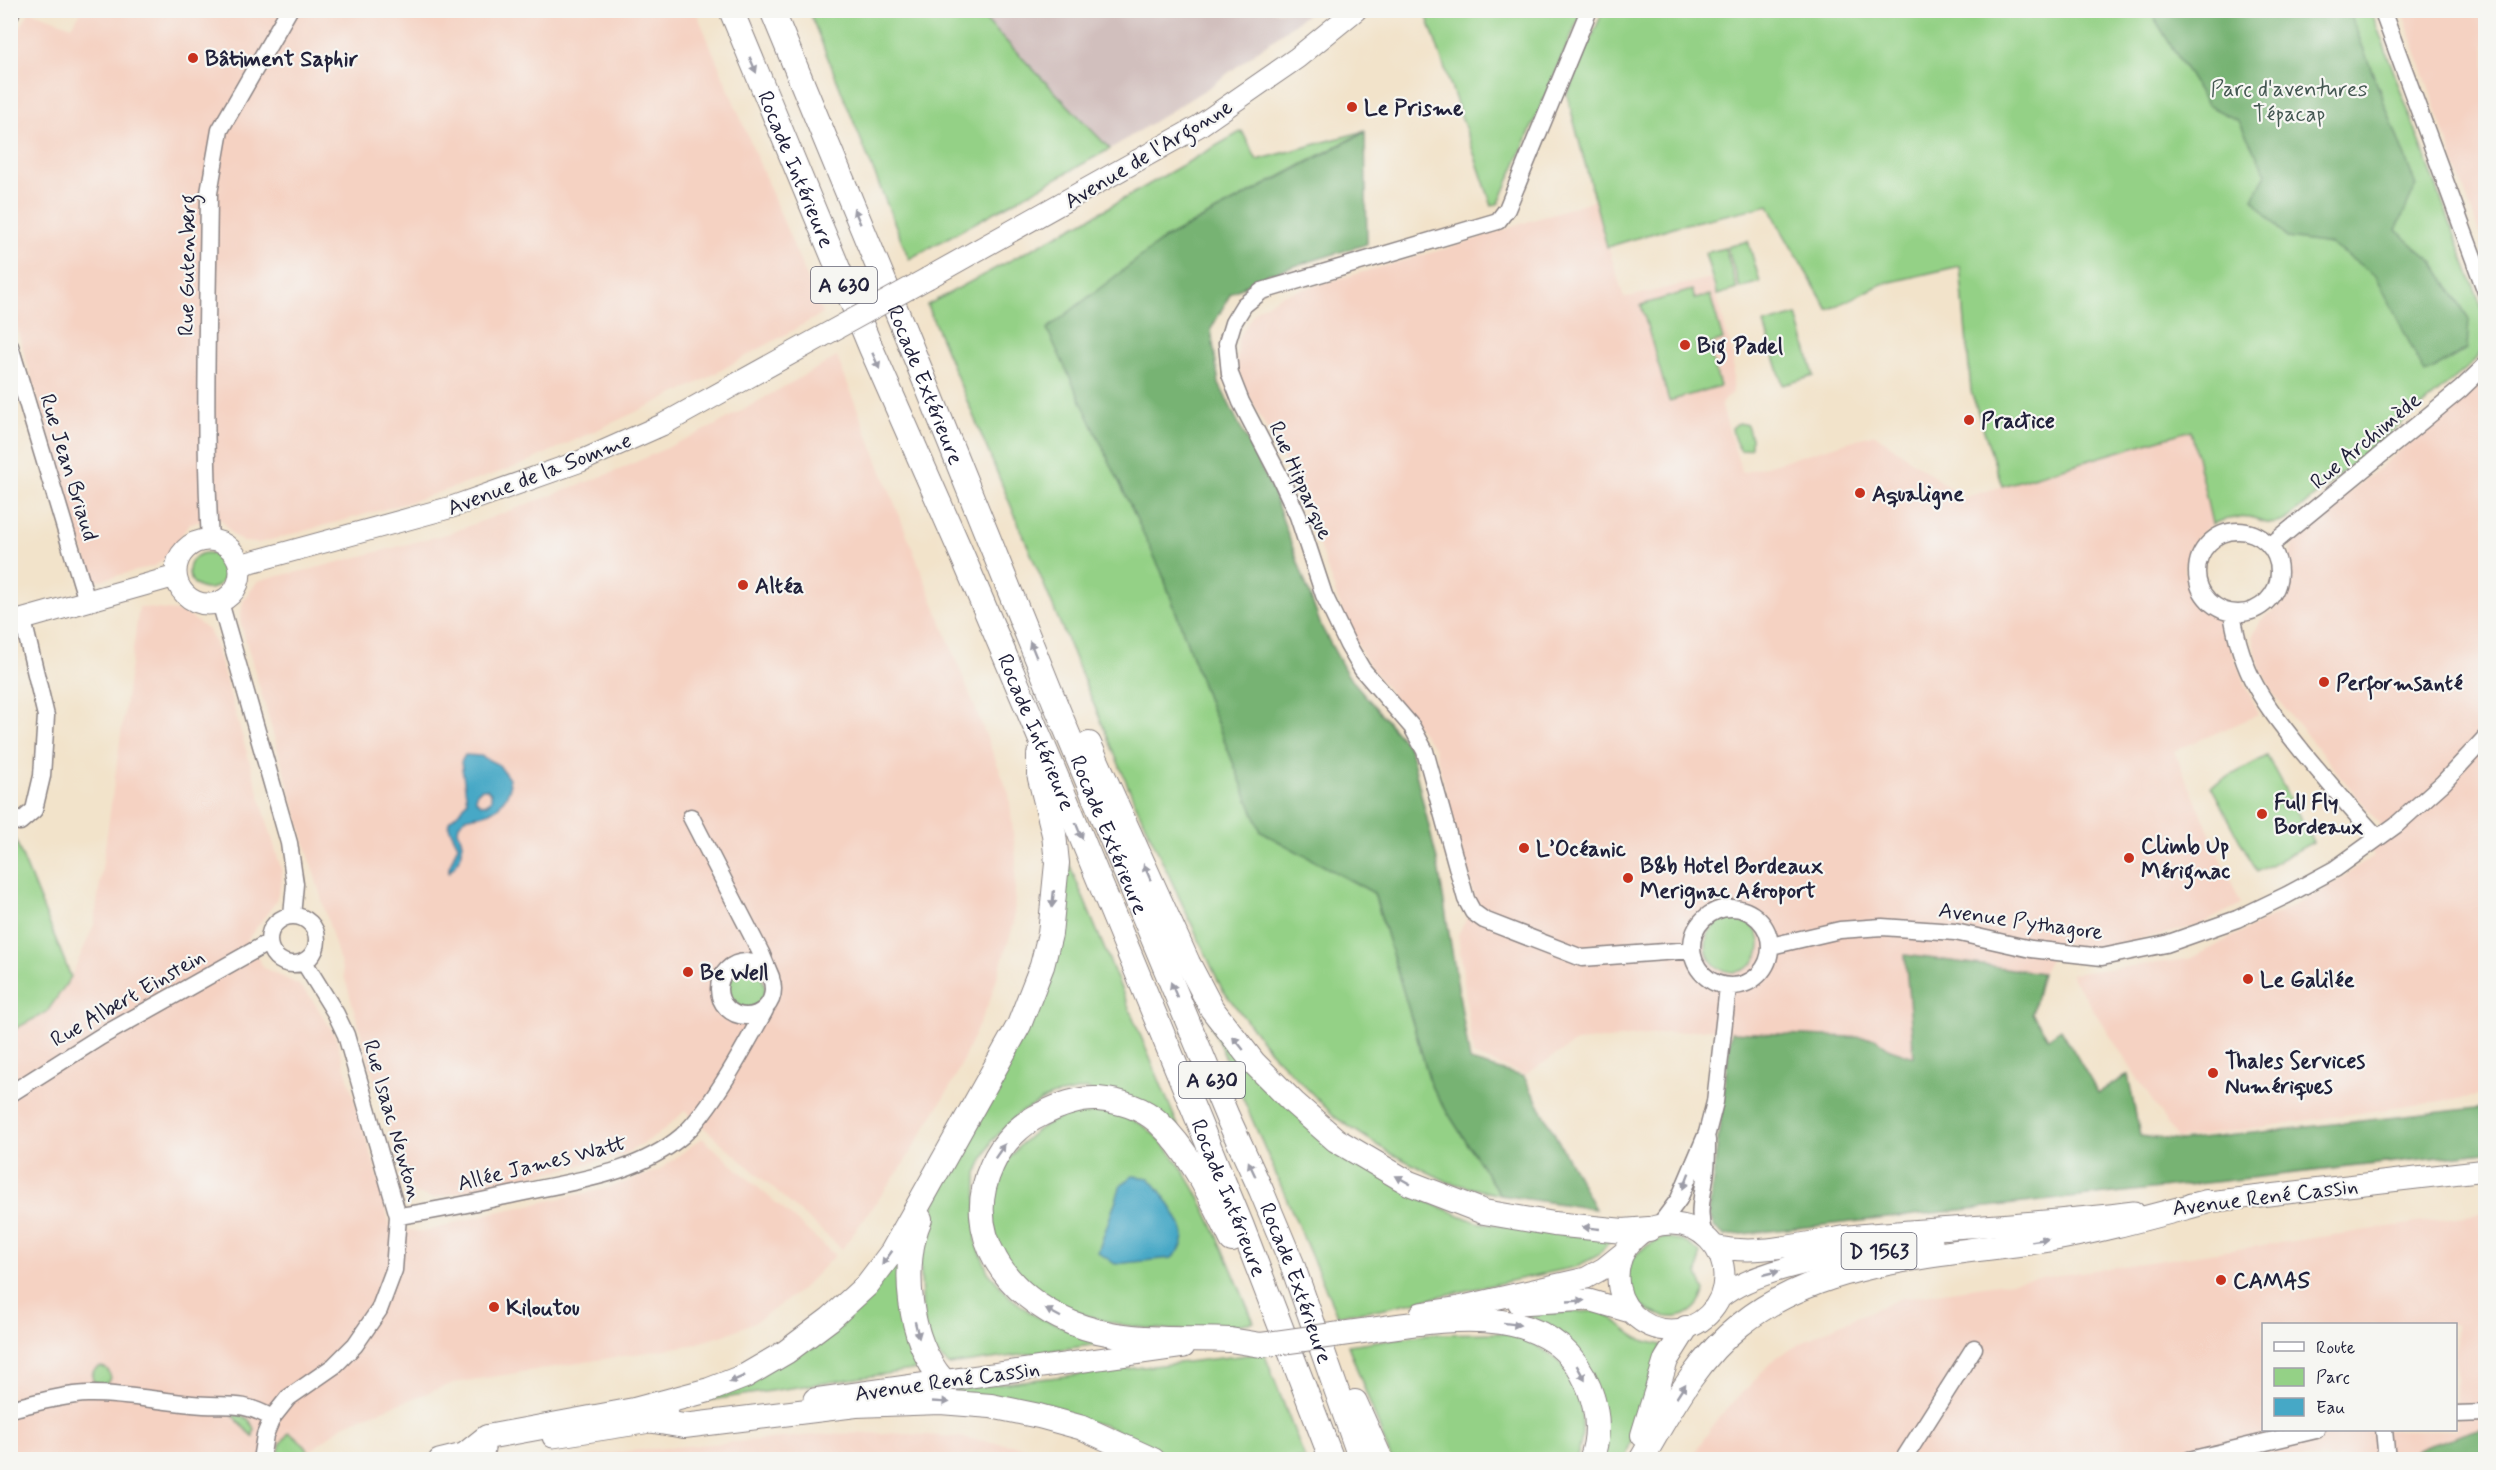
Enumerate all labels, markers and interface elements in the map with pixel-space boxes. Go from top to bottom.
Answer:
place label: Bâtiment Saphir [205,46,359,74]
marker: Bâtiment Saphir [186,51,200,65]
one-way arrow [748,56,758,74]
park label: Parc d'aventures Tépacap [2210,76,2368,129]
street label: Rocade Intérieure [750,87,840,253]
street label: Avenue de l'Argonne [1060,93,1240,219]
place label: Le Prisme [1364,95,1464,123]
marker: Le Prisme [1345,100,1359,114]
street label: Rue Gutenberg [173,194,206,336]
one-way arrow [852,207,861,225]
road number: A 630 [811,267,877,303]
street label: Rocade Extérieure [879,301,969,469]
place label: Big Padel [1697,333,1784,365]
marker: Big Padel [1678,338,1692,352]
one-way arrow [872,352,881,369]
street label: Rue Archimède [2305,387,2428,496]
street label: Rue Jean Briaud [32,391,104,545]
place label: Practice [1981,408,2055,436]
marker: Practice [1962,413,1976,427]
street label: Rue Hipparque [1262,417,1339,545]
street label: Avenue de la Somme [444,427,636,523]
place label: Aqualigne [1872,481,1964,510]
marker: Aqualigne [1853,486,1867,500]
place label: Altéa [755,573,804,601]
marker: Altéa [736,578,750,592]
one-way arrow [1028,640,1037,658]
street label: Rocade Intérieure [990,650,1081,815]
place label: Performsanté [2336,670,2463,700]
marker: Performsanté [2317,675,2331,689]
street label: Rocade Extérieure [1062,751,1154,919]
place label: Full Fly Bordeaux [2274,789,2363,842]
marker: Full Fly Bordeaux [2255,807,2269,821]
one-way arrow [1074,822,1084,840]
place label: Climb Up Mérignac [2141,833,2230,890]
place label: L’Océanic [1536,836,1627,864]
marker: L’Océanic [1517,841,1531,855]
marker: Climb Up Mérignac [2122,851,2136,865]
place label: B&b Hotel Bordeaux Merignac Aéroport [1640,853,1824,909]
one-way arrow [1142,862,1152,880]
marker: B&b Hotel Bordeaux Merignac Aéroport [1621,871,1635,885]
one-way arrow [1049,890,1058,909]
street label: Avenue Pythagore [1937,897,2105,948]
street label: Rue Albert Einstein [46,943,210,1054]
place label: Be Well [700,960,769,988]
marker: Be Well [681,965,695,979]
place label: Le Galilée [2260,967,2355,995]
marker: Le Galilée [2241,972,2255,986]
one-way arrow [1169,981,1178,999]
one-way arrow [1232,1036,1245,1051]
street label: Rue Isaac Newton [356,1037,428,1204]
place label: Thales Services Numériques [2225,1048,2365,1101]
road number: A 630 [1179,1062,1245,1098]
marker: Thales Services Numériques [2206,1066,2220,1080]
street label: Rocade Intérieure [1183,1115,1272,1281]
street label: Allée James Watt [455,1129,631,1199]
one-way arrow [994,1144,1006,1160]
one-way arrow [1247,1160,1256,1177]
one-way arrow [1681,1172,1690,1190]
street label: Avenue René Cassin [2171,1173,2360,1223]
one-way arrow [1395,1175,1412,1185]
street label: Rocade Extérieure [1252,1199,1338,1368]
one-way arrow [1581,1223,1600,1233]
road number: D 1563 [1842,1233,1916,1269]
one-way arrow [2031,1236,2050,1245]
one-way arrow [881,1251,893,1266]
one-way arrow [1762,1267,1781,1277]
place label: CAMAS [2233,1268,2310,1296]
marker: CAMAS [2214,1273,2228,1287]
place label: Kiloutou [506,1295,580,1323]
one-way arrow [1567,1296,1586,1306]
marker: Kiloutou [487,1300,501,1314]
one-way arrow [1045,1308,1062,1318]
one-way arrow [1502,1319,1521,1328]
one-way arrow [912,1321,922,1339]
legend [2262,1323,2457,1431]
text: Route [2316,1336,2355,1360]
street label: Avenue René Cassin [853,1355,1042,1409]
one-way arrow [1576,1365,1586,1382]
text: Parc [2316,1366,2350,1390]
one-way arrow [728,1375,745,1384]
one-way arrow [1675,1383,1687,1399]
text: Eau [2316,1396,2345,1420]
one-way arrow [932,1398,951,1407]

